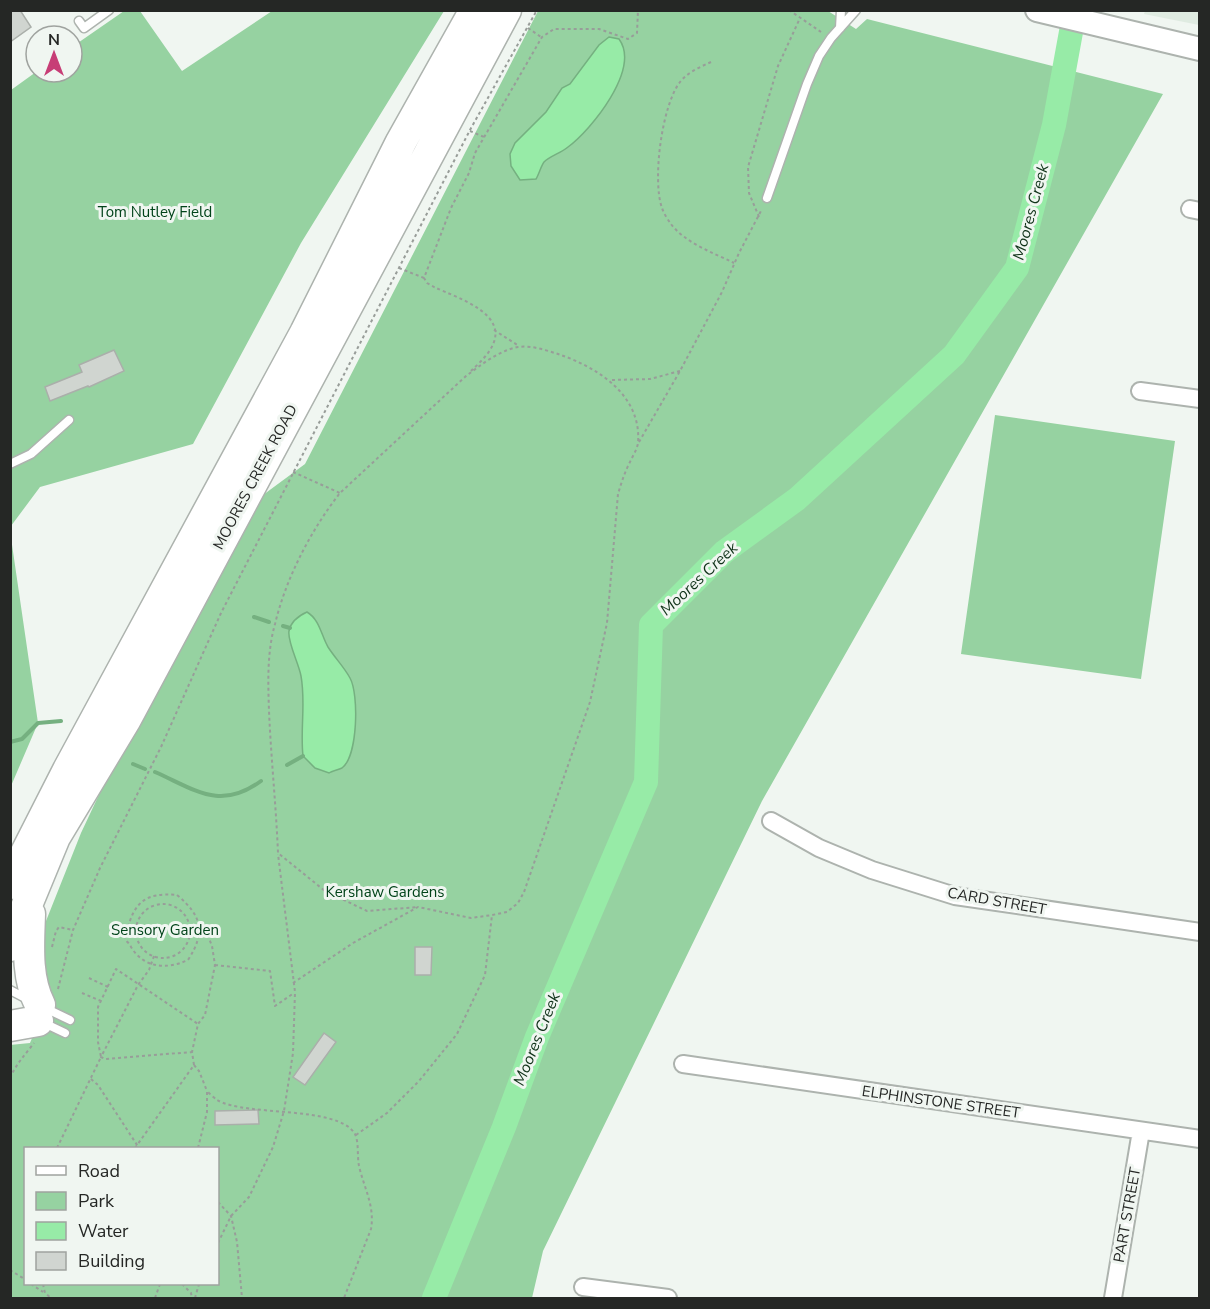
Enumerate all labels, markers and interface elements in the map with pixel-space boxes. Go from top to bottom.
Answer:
north arrow [24,24,84,84]
text: N [48,29,60,51]
water label: Moores Creek [1008,160,1055,263]
park label: Tom Nutley Field [98,202,212,222]
street label: MOORES CREEK ROAD [208,401,302,553]
water label: Moores Creek [655,537,743,621]
park label: Kershaw Gardens [325,882,445,902]
street label: CARD STREET [946,882,1048,920]
park label: Sensory Garden [111,920,219,940]
water label: Moores Creek [508,988,566,1089]
street label: ELPHINSTONE STREET [861,1081,1021,1123]
legend [24,1147,219,1285]
text: Road [78,1159,120,1183]
street label: PART STREET [1109,1166,1145,1264]
text: Park [78,1189,115,1213]
text: Water [78,1219,129,1243]
text: Building [78,1249,145,1273]

